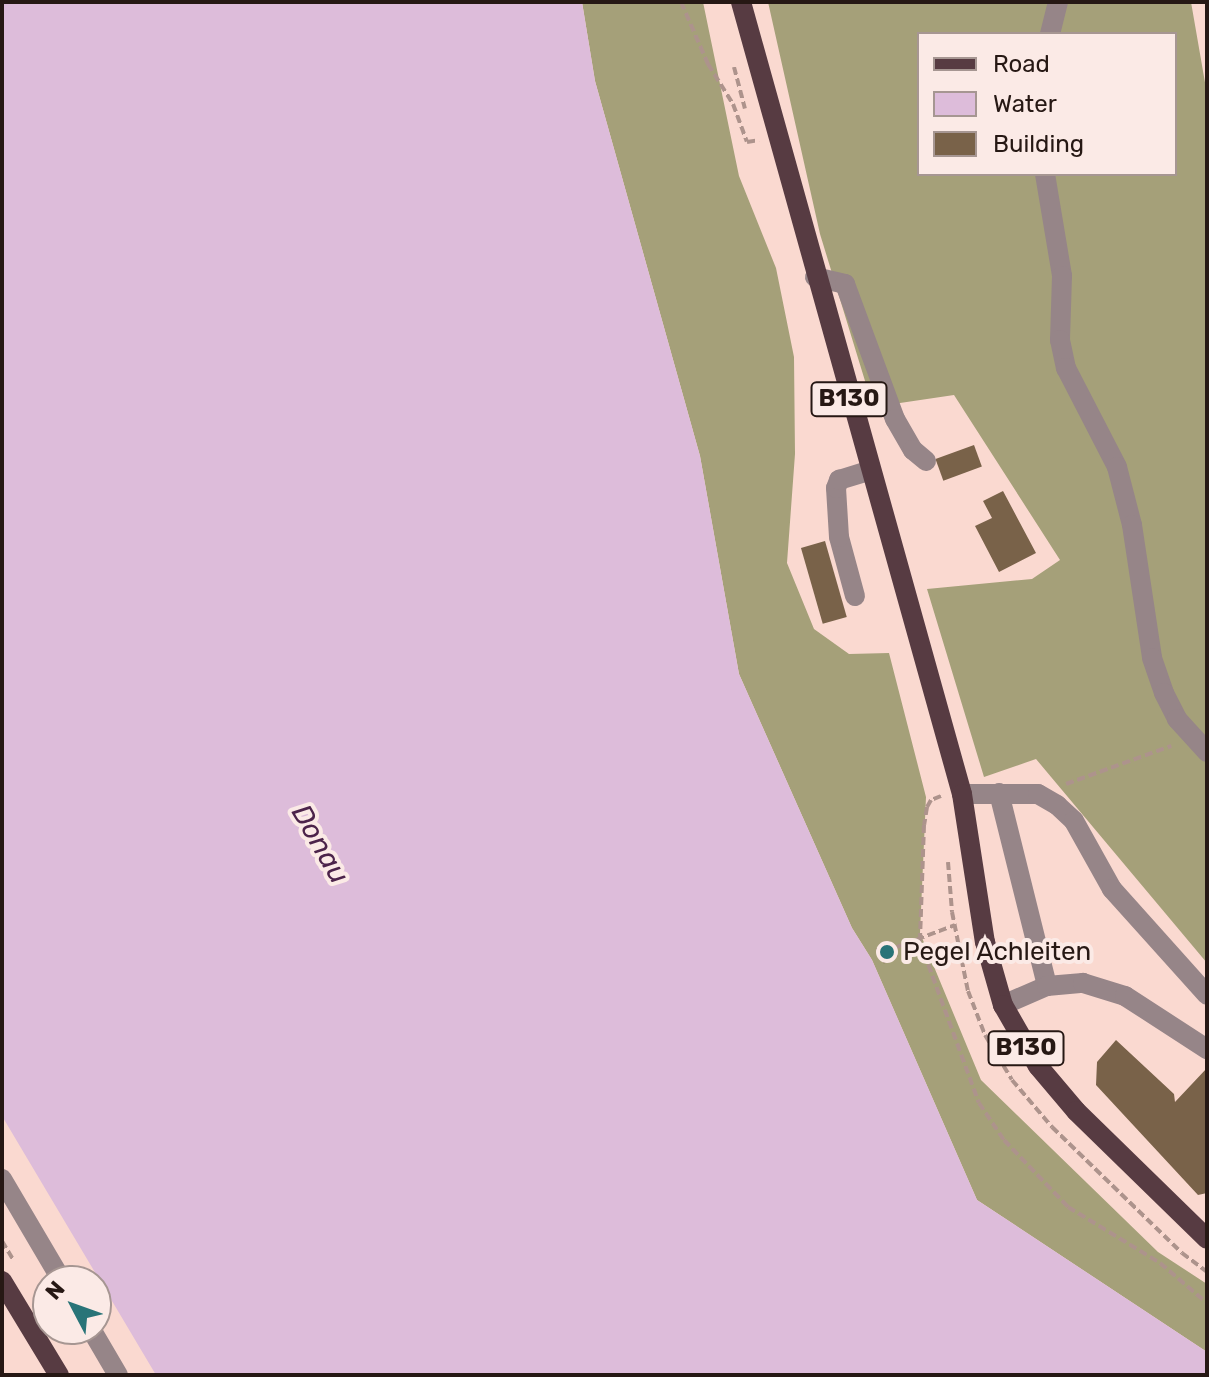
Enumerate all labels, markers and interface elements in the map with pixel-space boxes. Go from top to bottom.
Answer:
legend [917,32,1177,176]
text: Road [993,50,1050,78]
text: Water [993,90,1057,118]
text: Building [993,130,1084,158]
road number: B130 [809,379,889,419]
water label: Donau [284,799,356,889]
place label: Pegel Achleiten [903,936,1092,968]
marker: Pegel Achleiten [878,943,896,961]
road number: B130 [986,1028,1066,1068]
north arrow [32,1265,112,1345]
text: N [40,1275,70,1305]

